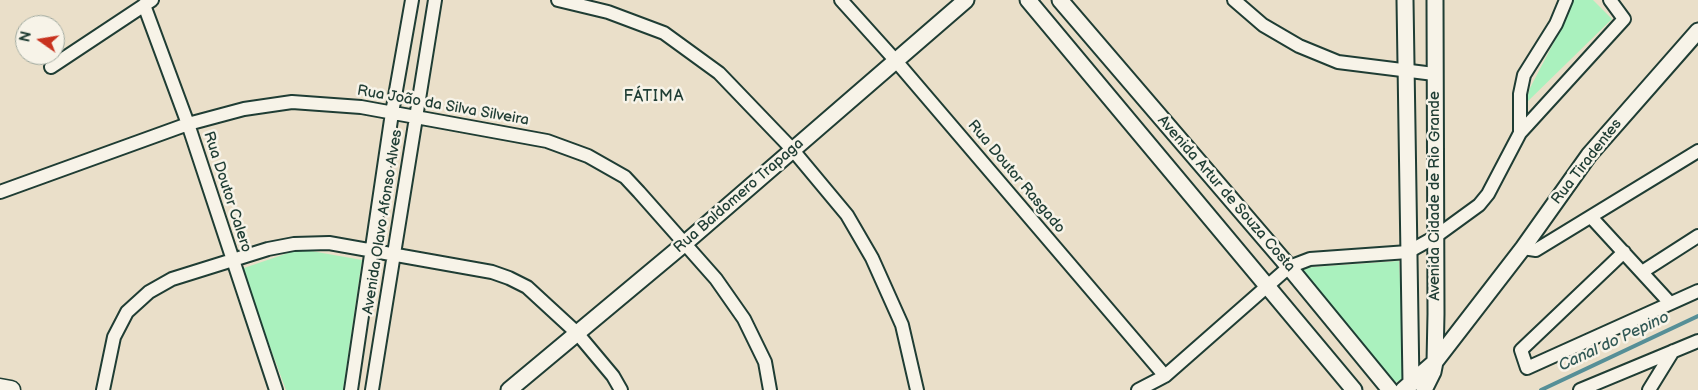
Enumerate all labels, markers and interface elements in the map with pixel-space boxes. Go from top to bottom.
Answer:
north arrow [15,15,65,65]
text: N [16,30,35,44]
street label: Rua João da Silva Silveira [356,82,530,130]
district label: FÁTIMA [623,87,685,107]
street label: Avenida Cidade de Rio Grande [1426,91,1444,301]
street label: Avenida Artur de Souza Costa [1153,112,1299,276]
street label: Rua Tiradentes [1548,116,1626,208]
street label: Rua Doutor Rasgado [963,117,1069,237]
street label: Avenida Olavo Afonso Alves [360,128,406,316]
street label: Rua Doutor Calero [199,129,255,255]
street label: Rua Baldomero Trapaga [670,135,808,257]
water label: Canal do Pepino [1556,308,1672,376]

